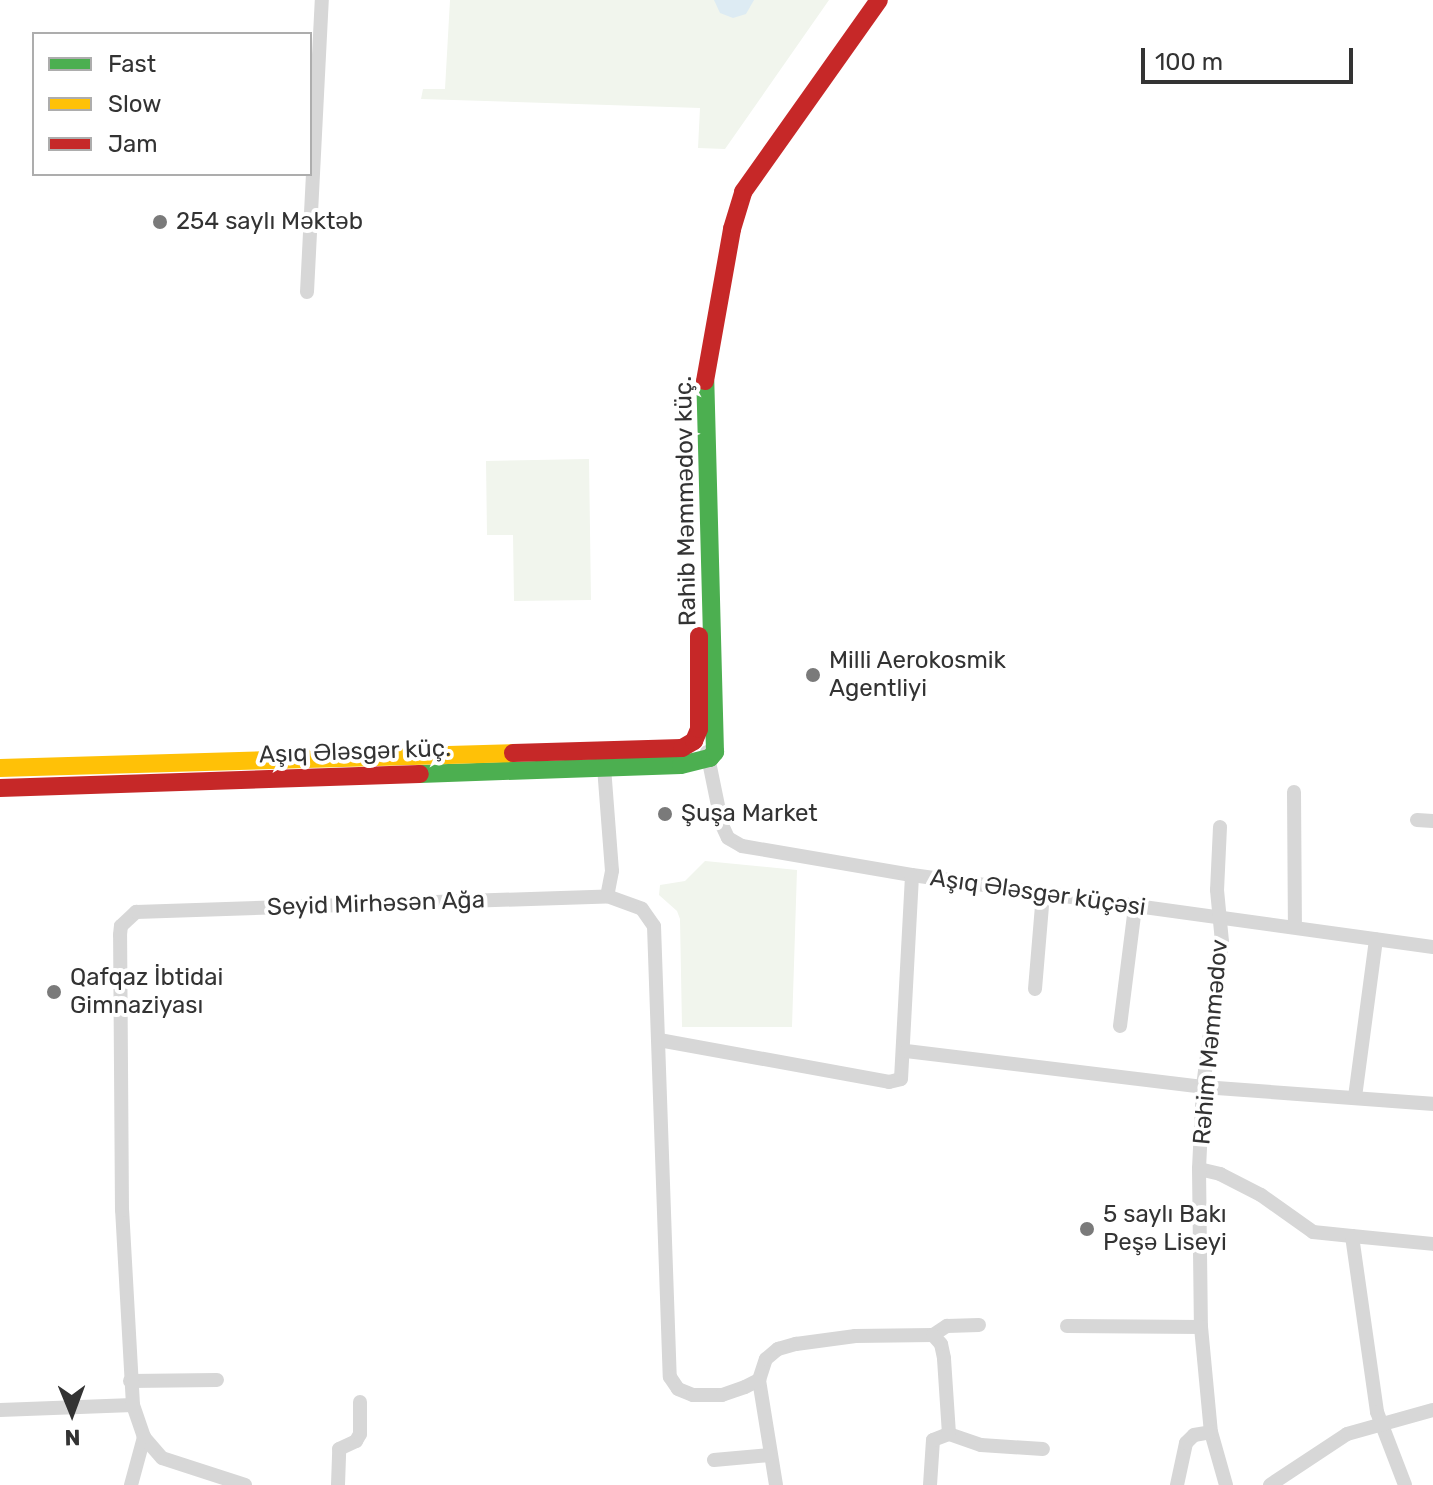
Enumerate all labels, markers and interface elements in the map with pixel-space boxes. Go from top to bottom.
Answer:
legend [32,32,312,176]
scale bar [1145,32,1357,82]
text: 100 m [1155,48,1223,76]
text: Fast [108,50,156,78]
text: Slow [108,90,161,118]
text: Jam [108,130,158,158]
place label: 254 saylı Məktəb [176,208,363,236]
marker: 254 saylı Məktəb [151,213,169,231]
street label: Rahib Məmmədov küç. [669,375,703,627]
place label: Milli Aerokosmik Agentliyi [829,647,1007,703]
marker: Milli Aerokosmik Agentliyi [804,666,822,684]
street label: Aşıq Ələsgər küç. [258,734,452,770]
place label: Şuşa Market [681,800,818,828]
marker: Şuşa Market [656,805,674,823]
street label: Aşıq Ələsgər küçəsi [928,864,1148,922]
street label: Seyid Mirhəsən Ağa [266,886,486,922]
street label: Rəhim Məmmədov [1188,938,1234,1146]
place label: Qafqaz İbtidai Gimnaziyası [70,964,223,1020]
marker: Qafqaz İbtidai Gimnaziyası [45,983,63,1001]
place label: 5 saylı Bakı Peşə Liseyi [1103,1201,1227,1257]
marker: 5 saylı Bakı Peşə Liseyi [1078,1220,1096,1238]
north arrow [32,1373,112,1453]
text: N [64,1424,81,1451]

